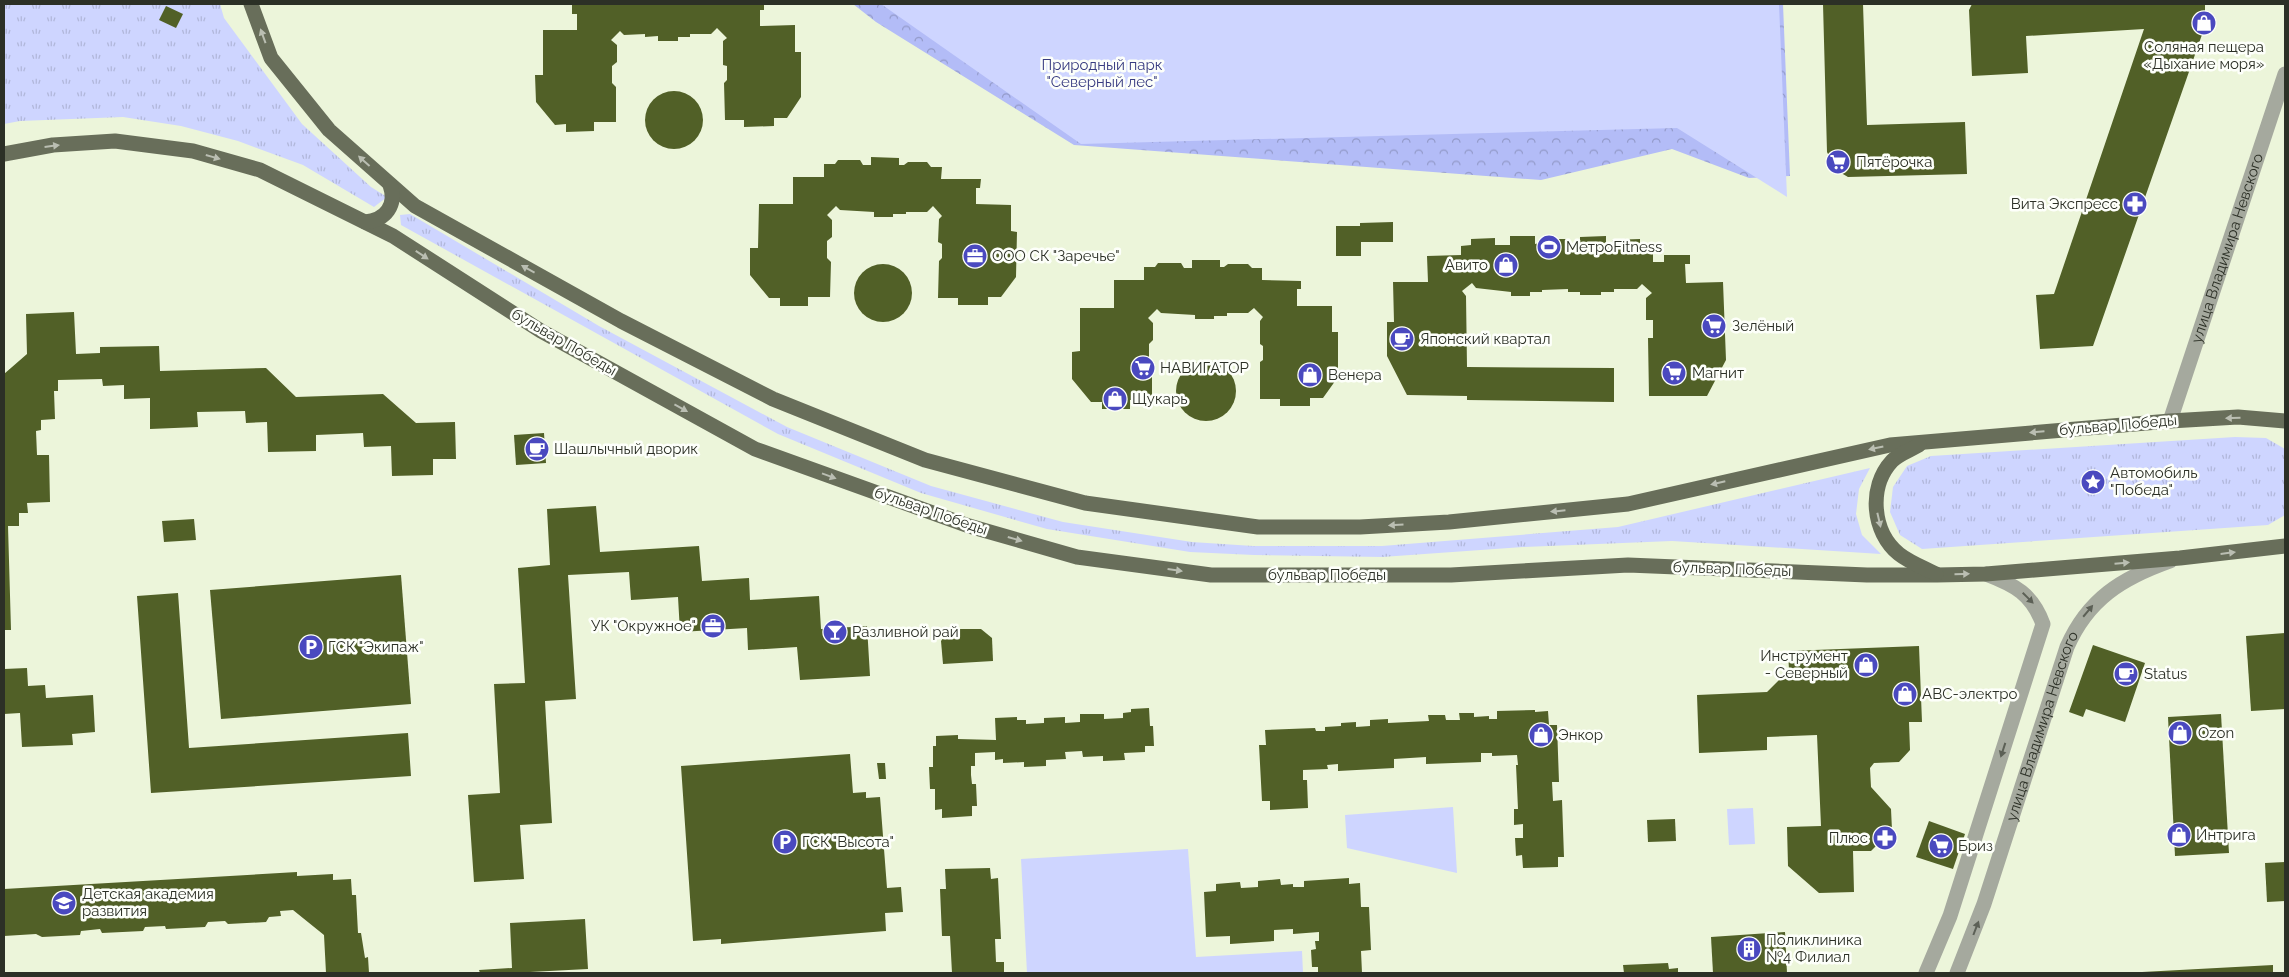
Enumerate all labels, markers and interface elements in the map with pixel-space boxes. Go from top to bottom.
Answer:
shop icon: Соляная пещера «Дыхание моря» [2191,10,2217,36]
one-way arrow [259,29,266,44]
place label: Соляная пещера «Дыхание моря» [2144,38,2264,73]
park label: Природный парк "Северный лес" [1041,56,1163,91]
one-way arrow [44,142,60,150]
supermarket icon: Пятёрочка [1825,149,1851,175]
street label: улица Владимира Невского [2187,151,2267,345]
one-way arrow [205,153,220,161]
place label: Пятёрочка [1856,153,1932,171]
one-way arrow [359,155,371,167]
pharmacy icon: Вита Экспресс [2122,191,2148,217]
place label: Вита Экспресс [2011,195,2118,213]
sports icon: МетроFitness [1536,234,1562,260]
place label: МетроFitness [1566,238,1662,256]
office icon: ООО СК "Заречье" [962,243,988,269]
place label: ООО СК "Заречье" [992,247,1120,265]
one-way arrow [416,250,429,260]
shop icon: Авито [1493,252,1519,278]
place label: Авито [1445,256,1488,274]
one-way arrow [521,265,536,273]
street label: бульвар Победы [508,305,620,379]
supermarket icon: Зелёный [1701,313,1727,339]
place label: Зелёный [1732,317,1794,335]
cafe icon: Японский квартал [1389,326,1415,352]
place label: Японский квартал [1420,330,1551,348]
supermarket icon: НАВИГАТОР [1130,355,1156,381]
place label: НАВИГАТОР [1160,359,1249,377]
supermarket icon: Магнит [1661,360,1687,386]
shop icon: Венера [1297,362,1323,388]
place label: Магнит [1692,364,1744,382]
place label: Венера [1328,366,1382,384]
shop icon: Щукарь [1102,386,1128,412]
place label: Щукарь [1132,390,1187,408]
one-way arrow [674,404,689,412]
street label: бульвар Победы [2058,411,2178,439]
one-way arrow [2225,414,2241,422]
one-way arrow [2028,428,2044,436]
cafe icon: Шашлычный дворик [524,436,550,462]
place label: Шашлычный дворик [554,440,698,458]
one-way arrow [1869,444,1884,452]
place label: Автомобиль "Победа" [2110,464,2198,499]
place icon: Автомобиль "Победа" [2080,469,2106,495]
one-way arrow [821,473,836,480]
one-way arrow [1710,479,1725,487]
street label: бульвар Победы [872,483,990,539]
one-way arrow [1550,508,1566,516]
one-way arrow [1875,512,1883,528]
one-way arrow [1388,521,1404,529]
one-way arrow [1008,536,1023,544]
one-way arrow [2220,549,2236,557]
street label: бульвар Победы [1672,558,1792,580]
one-way arrow [2114,559,2130,567]
street label: бульвар Победы [1268,566,1386,584]
one-way arrow [1167,567,1183,575]
one-way arrow [1954,570,1970,578]
one-way arrow [2022,592,2034,604]
one-way arrow [2083,605,2094,618]
office icon: УК "Окружное" [700,613,726,639]
place label: УК "Окружное" [591,617,696,635]
bar icon: Разливной рай [822,619,848,645]
place label: Разливной рай [852,623,959,641]
street label: улица Владимира Невского [2002,628,2082,823]
parking icon: ГСК "Экипаж" [298,634,324,660]
place label: ГСК "Экипаж" [328,638,424,656]
place label: Инструмент - Северный [1760,647,1848,682]
shop icon: Инструмент - Северный [1853,652,1879,678]
cafe icon: Status [2113,661,2139,687]
place label: Status [2144,665,2187,683]
shop icon: АВС-электро [1892,681,1918,707]
place label: АВС-электро [1922,685,2018,703]
shop icon: Ozon [2167,720,2193,746]
shop icon: Энкор [1528,722,1554,748]
place label: Ozon [2198,724,2234,742]
place label: Энкор [1558,726,1603,744]
one-way arrow [1998,742,2006,757]
shop icon: Интрига [2166,822,2192,848]
pharmacy icon: Плюс [1872,825,1898,851]
place label: Интрига [2196,826,2256,844]
parking icon: ГСК "Высота" [772,829,798,855]
place label: Плюс [1829,829,1868,847]
place label: ГСК "Высота" [802,833,894,851]
supermarket icon: Бриз [1928,833,1954,859]
place label: Бриз [1958,837,1993,855]
place label: Детская академия развития [82,885,214,920]
school or university icon: Детская академия развития [51,890,77,916]
one-way arrow [1972,921,1980,935]
place label: Поликлиника №4 Филиал [1766,931,1862,966]
building icon: Поликлиника №4 Филиал [1736,936,1762,962]

